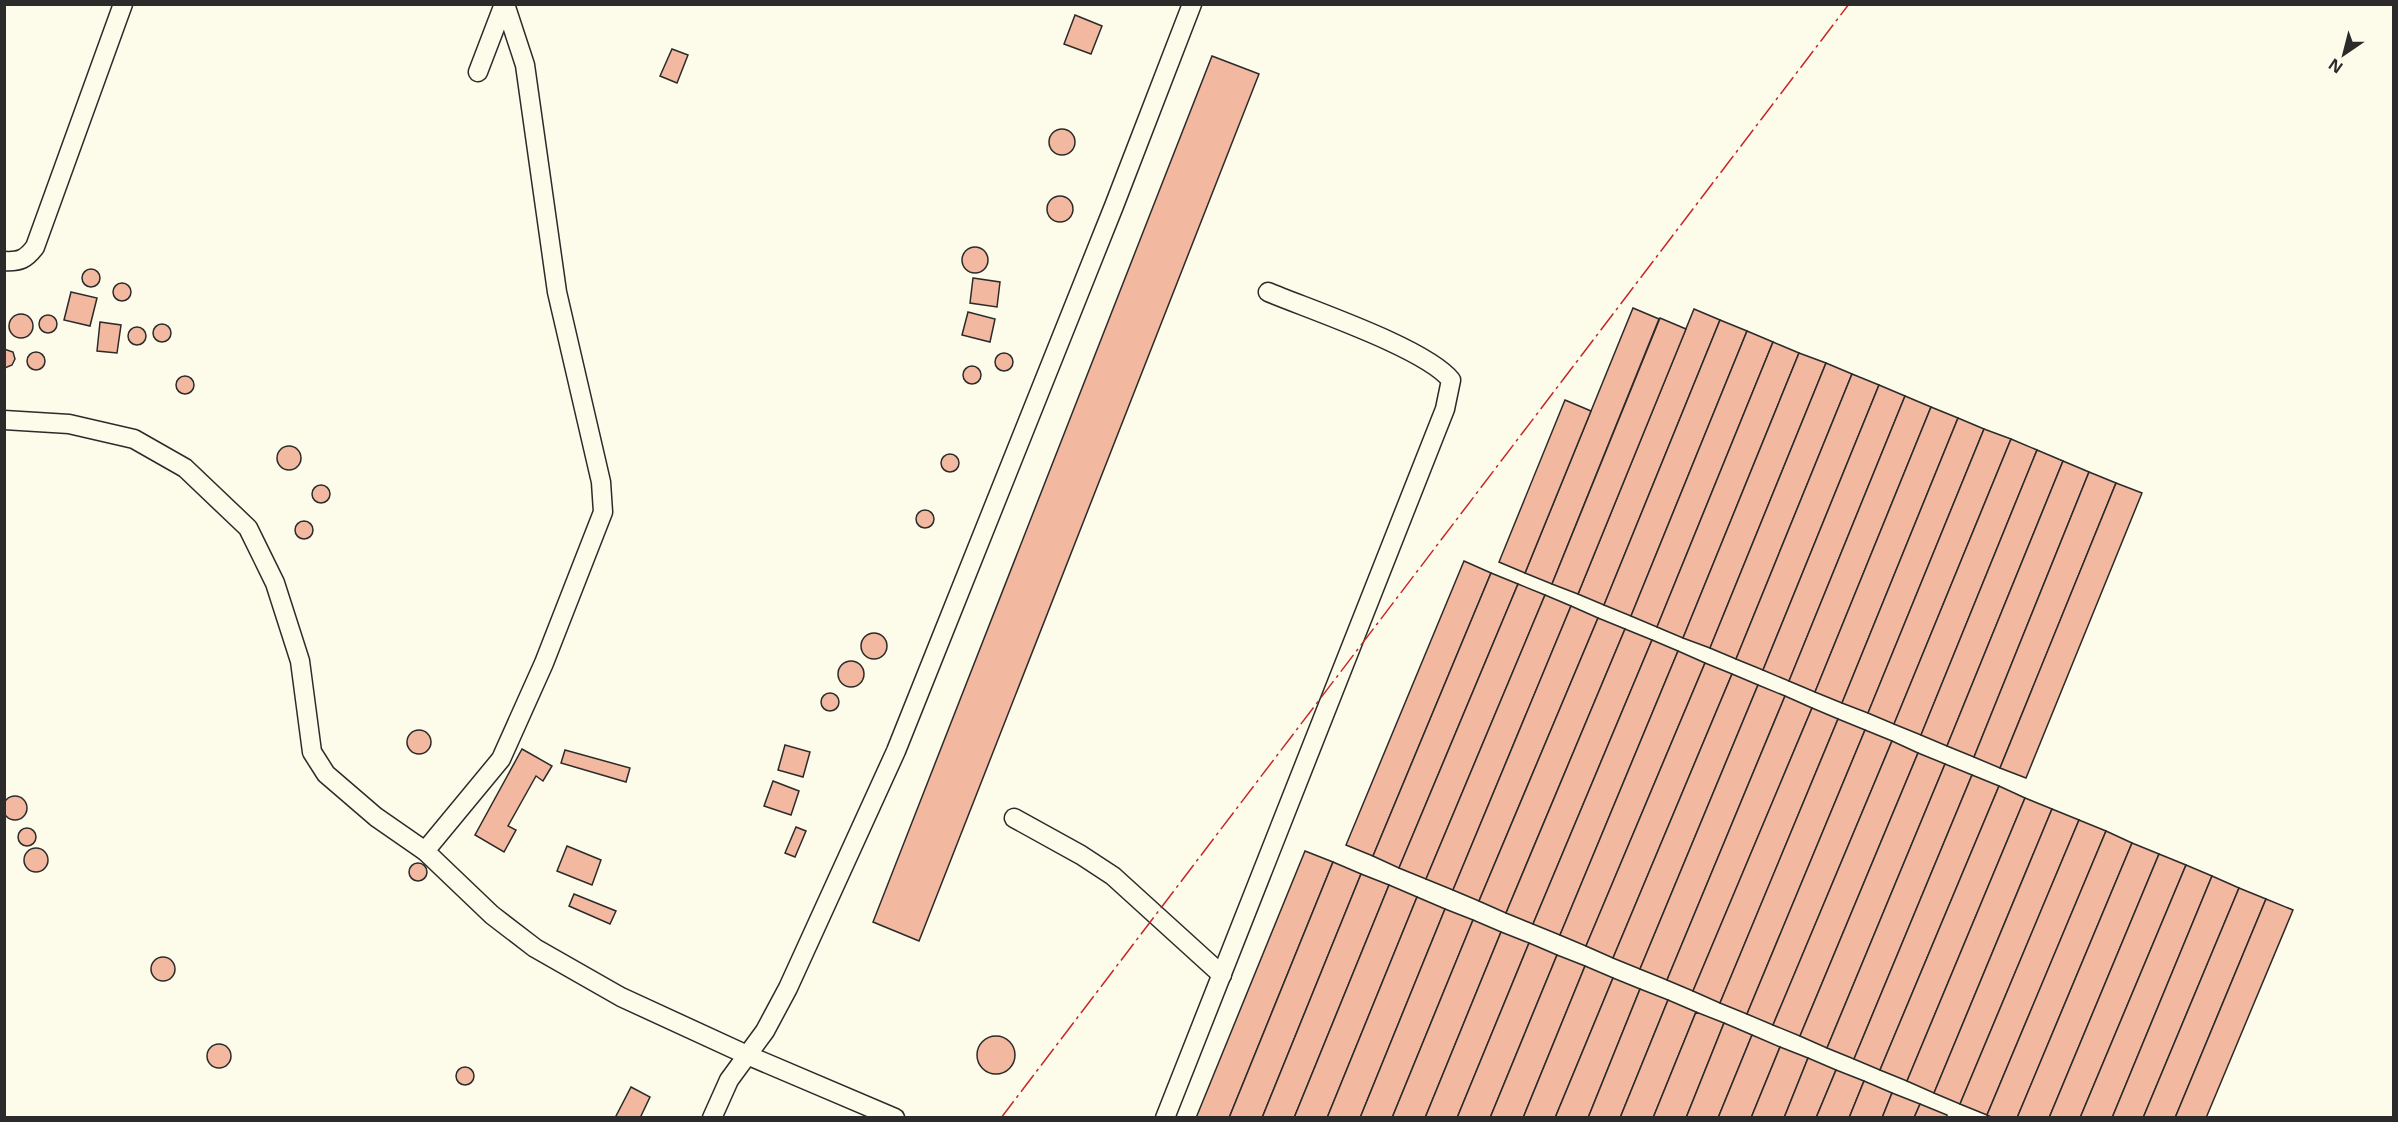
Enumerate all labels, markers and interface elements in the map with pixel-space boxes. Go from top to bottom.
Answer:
north arrow [2314,24,2374,84]
text: N [2324,54,2347,79]

